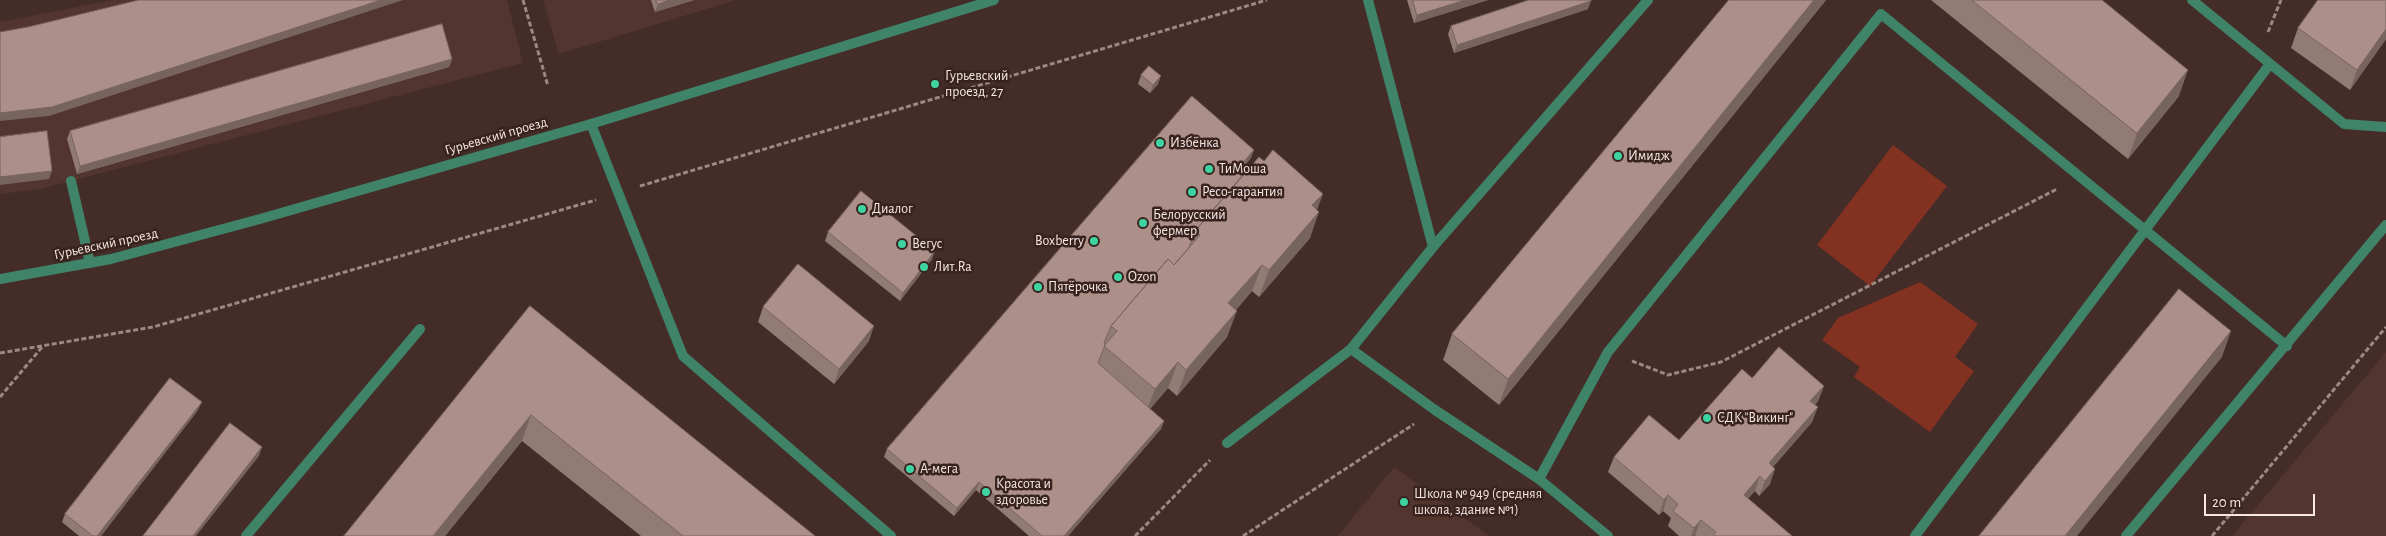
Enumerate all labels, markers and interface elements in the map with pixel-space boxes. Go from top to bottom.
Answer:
place label: Гурьевский проезд, 27 [945,68,1008,100]
marker: Гурьевский проезд, 27 [929,78,941,90]
street label: Гурьевский проезд [443,113,549,159]
place label: Избёнка [1170,135,1219,151]
marker: Избёнка [1154,137,1166,149]
place label: Имидж [1628,148,1670,164]
marker: Имидж [1612,150,1624,162]
place label: ТиМоша [1219,161,1266,177]
marker: ТиМоша [1203,163,1215,175]
place label: Ресо-гарантия [1202,184,1283,200]
marker: Ресо-гарантия [1186,186,1198,198]
place label: Диалог [872,201,913,217]
marker: Диалог [856,203,868,215]
place label: Белорусский фермер [1153,207,1226,240]
marker: Белорусский фермер [1137,217,1149,229]
street label: Гурьевский проезд [52,225,160,263]
place label: Boxberry [1035,233,1084,249]
marker: Boxberry [1088,235,1100,247]
place label: Вегус [912,236,942,252]
marker: Вегус [896,238,908,250]
place label: Лит.Ra [934,259,972,275]
marker: Лит.Ra [918,261,930,273]
place label: Ozon [1128,269,1156,285]
marker: Ozon [1112,271,1124,283]
place label: Пятёрочка [1048,279,1108,295]
marker: Пятёрочка [1032,281,1044,293]
place label: СДК "Викинг" [1717,410,1793,426]
marker: СДК "Викинг" [1701,412,1713,424]
place label: А-мега [920,461,958,477]
marker: А-мега [904,463,916,475]
place label: Красота и здоровье [996,476,1051,508]
scale bar [2206,484,2317,516]
marker: Красота и здоровье [980,486,992,498]
place label: Школа № 949 (средняя школа, здание №1) [1414,486,1542,518]
text: 20 m [2212,495,2241,510]
marker: Школа № 949 (средняя школа, здание №1) [1398,496,1410,508]

